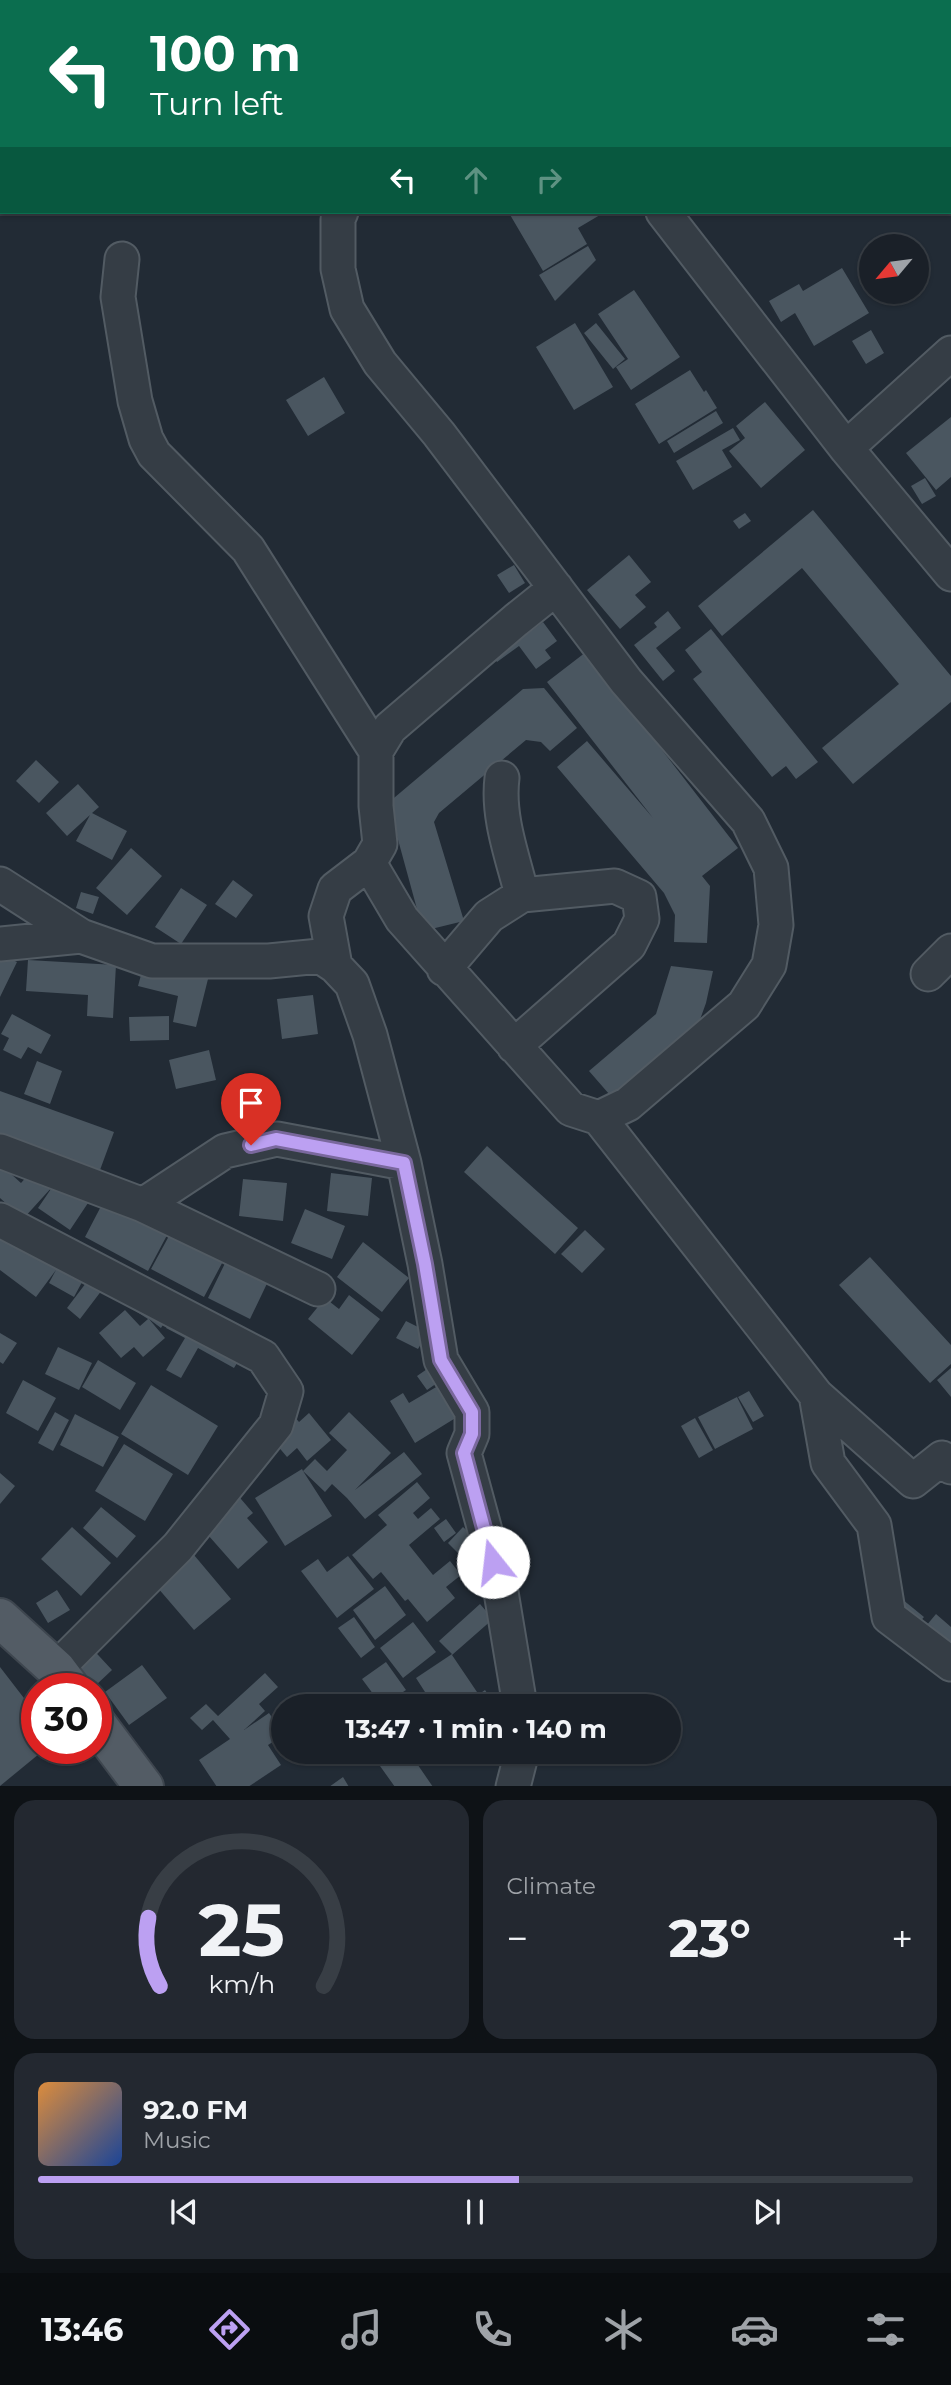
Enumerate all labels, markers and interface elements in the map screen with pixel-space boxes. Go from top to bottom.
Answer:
text: 100 m [150,24,301,83]
icon: left [35,28,126,119]
text: Turn left [150,84,284,123]
icon: left [384,161,422,199]
icon: ahead [457,161,495,199]
icon: right [530,161,568,199]
north arrow [859,234,929,304]
map controls [859,234,929,304]
pin [221,1073,281,1145]
icon: arrive [232,1084,270,1122]
position arrow [456,1525,530,1599]
speed limit sign: 30 [21,1673,112,1764]
text: 13:47 · 1 min · 140 m [345,1713,607,1745]
text: Climate [507,1872,596,1900]
text: 25 [198,1886,284,1974]
text: 23° [669,1907,751,1970]
text: − [507,1915,528,1962]
text: + [891,1915,913,1962]
text: km/h [208,1968,275,1998]
text: 92.0 FM [143,2094,248,2126]
text: Music [143,2126,211,2154]
icon: previous [165,2193,203,2231]
icon: pause [456,2193,494,2231]
icon: next [748,2193,786,2231]
icon: directions [205,2305,254,2354]
icon: music [337,2305,386,2354]
icon: phone [468,2305,517,2354]
icon: climate [599,2305,648,2354]
icon: car [730,2305,779,2354]
icon: filters [861,2305,910,2354]
text: 13:46 [41,2310,123,2349]

